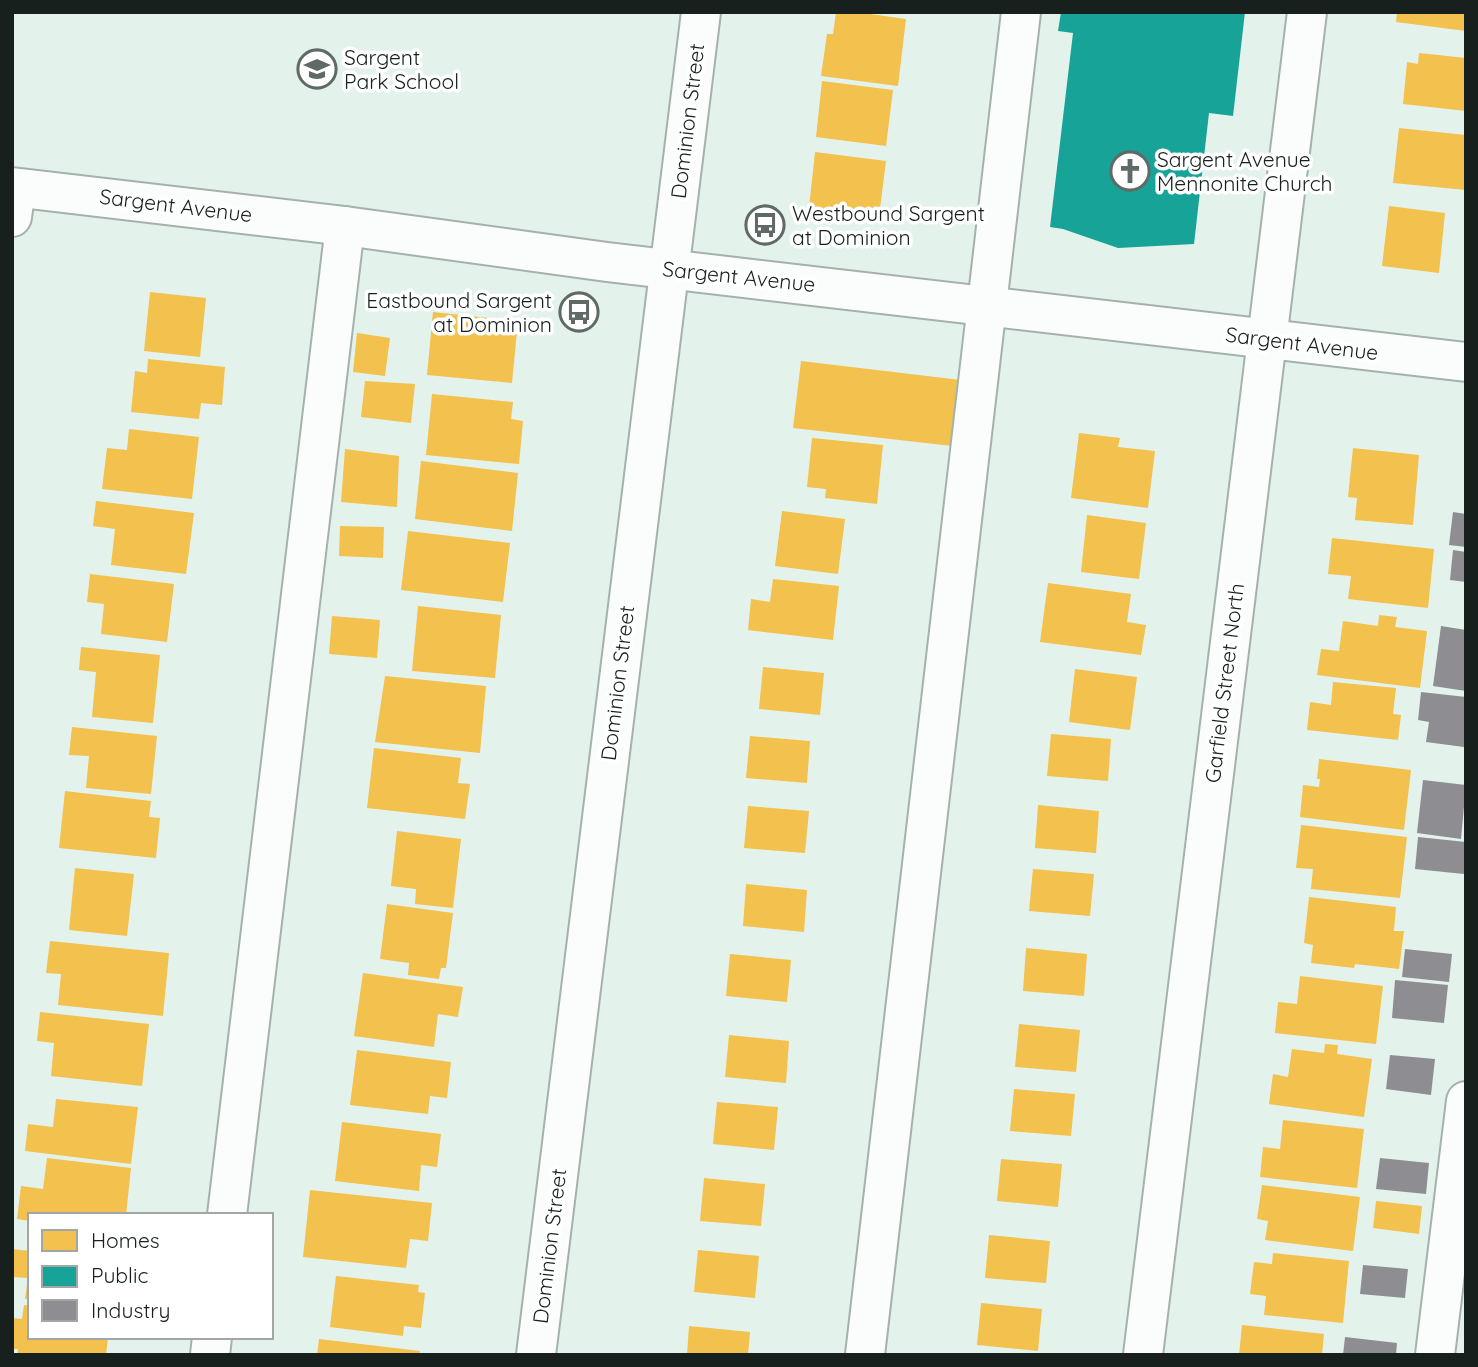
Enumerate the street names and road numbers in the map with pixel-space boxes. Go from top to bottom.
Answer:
street label: Dominion Street [665,42,709,200]
street label: Sargent Avenue [98,183,254,227]
street label: Sargent Avenue [661,255,817,297]
street label: Sargent Avenue [1224,321,1380,365]
street label: Garfield Street North [1199,582,1249,784]
street label: Dominion Street [595,604,639,762]
street label: Dominion Street [527,1167,571,1325]

